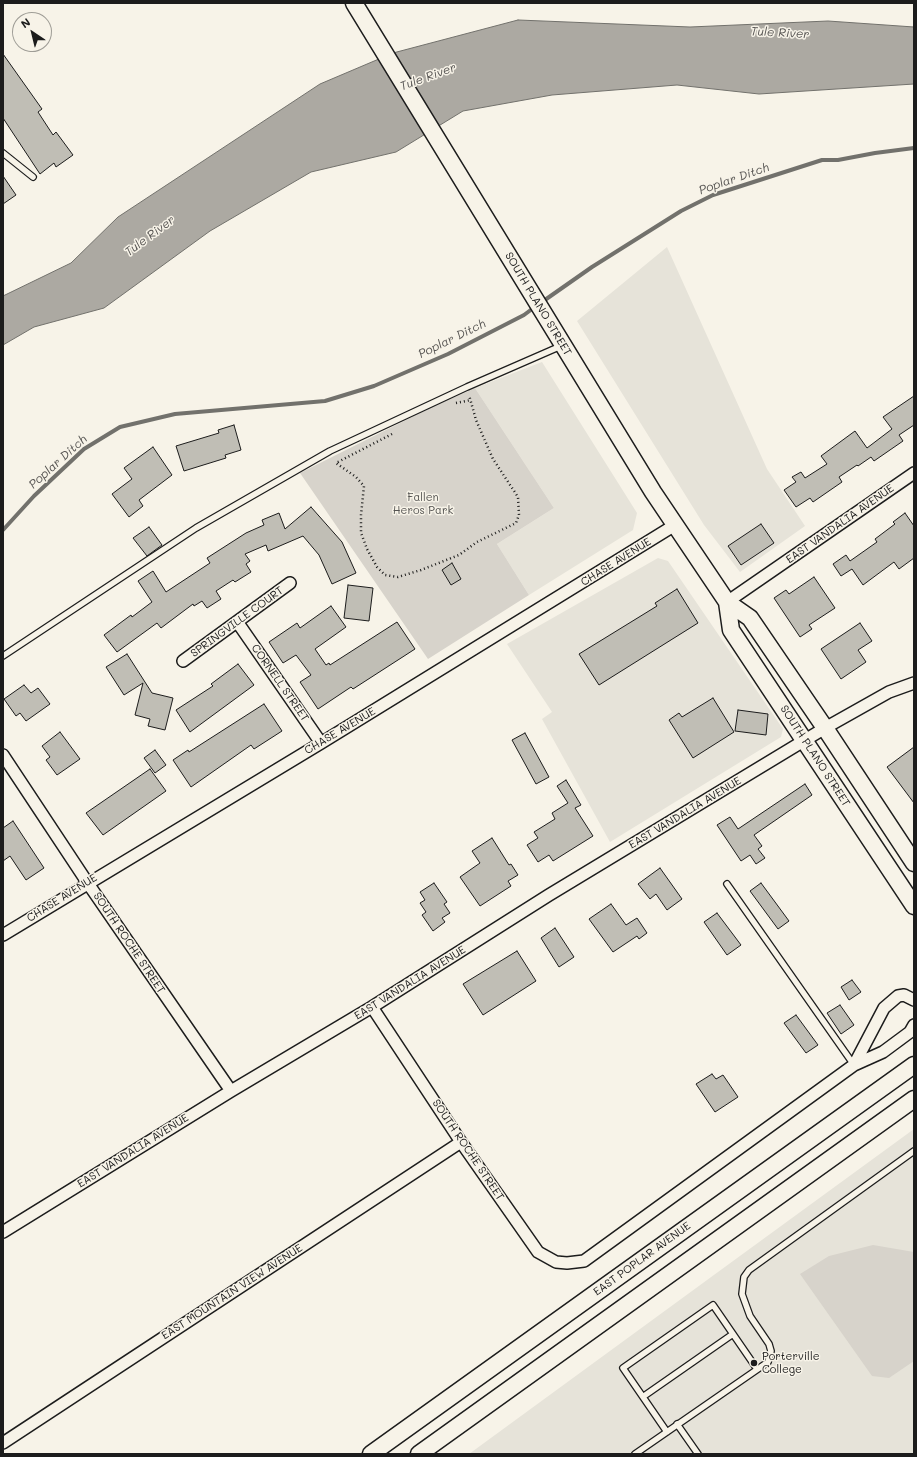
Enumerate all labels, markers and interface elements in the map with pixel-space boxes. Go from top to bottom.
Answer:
north arrow [12,12,52,52]
text: N [18,14,33,31]
water label: Tule River [750,24,810,42]
water label: Tule River [398,60,458,94]
water label: Poplar Ditch [697,160,771,198]
water label: Tule River [122,213,178,259]
street label: SOUTH PLANO STREET [502,250,574,358]
water label: Poplar Ditch [416,316,488,362]
water label: Poplar Ditch [26,432,90,492]
street label: EAST VANDALIA AVENUE [783,482,897,566]
park label: Fallen Heros Park [393,491,453,517]
street label: CHASE AVENUE [578,535,654,589]
street label: SPRINGVILLE COURT [188,584,286,660]
street label: CORNELL STREET [248,642,312,724]
street label: SOUTH PLANO STREET [777,703,853,809]
street label: CHASE AVENUE [302,705,378,757]
street label: EAST VANDALIA AVENUE [626,774,744,852]
street label: CHASE AVENUE [24,871,100,925]
street label: SOUTH ROCHE STREET [90,890,168,996]
street label: EAST VANDALIA AVENUE [352,943,468,1023]
street label: SOUTH ROCHE STREET [429,1097,507,1203]
street label: EAST VANDALIA AVENUE [75,1111,191,1191]
street label: EAST POPLAR AVENUE [591,1219,693,1299]
street label: EAST MOUNTAIN VIEW AVENUE [159,1241,305,1343]
place label: Porterville College [762,1350,819,1376]
marker: Porterville College [749,1358,759,1368]

